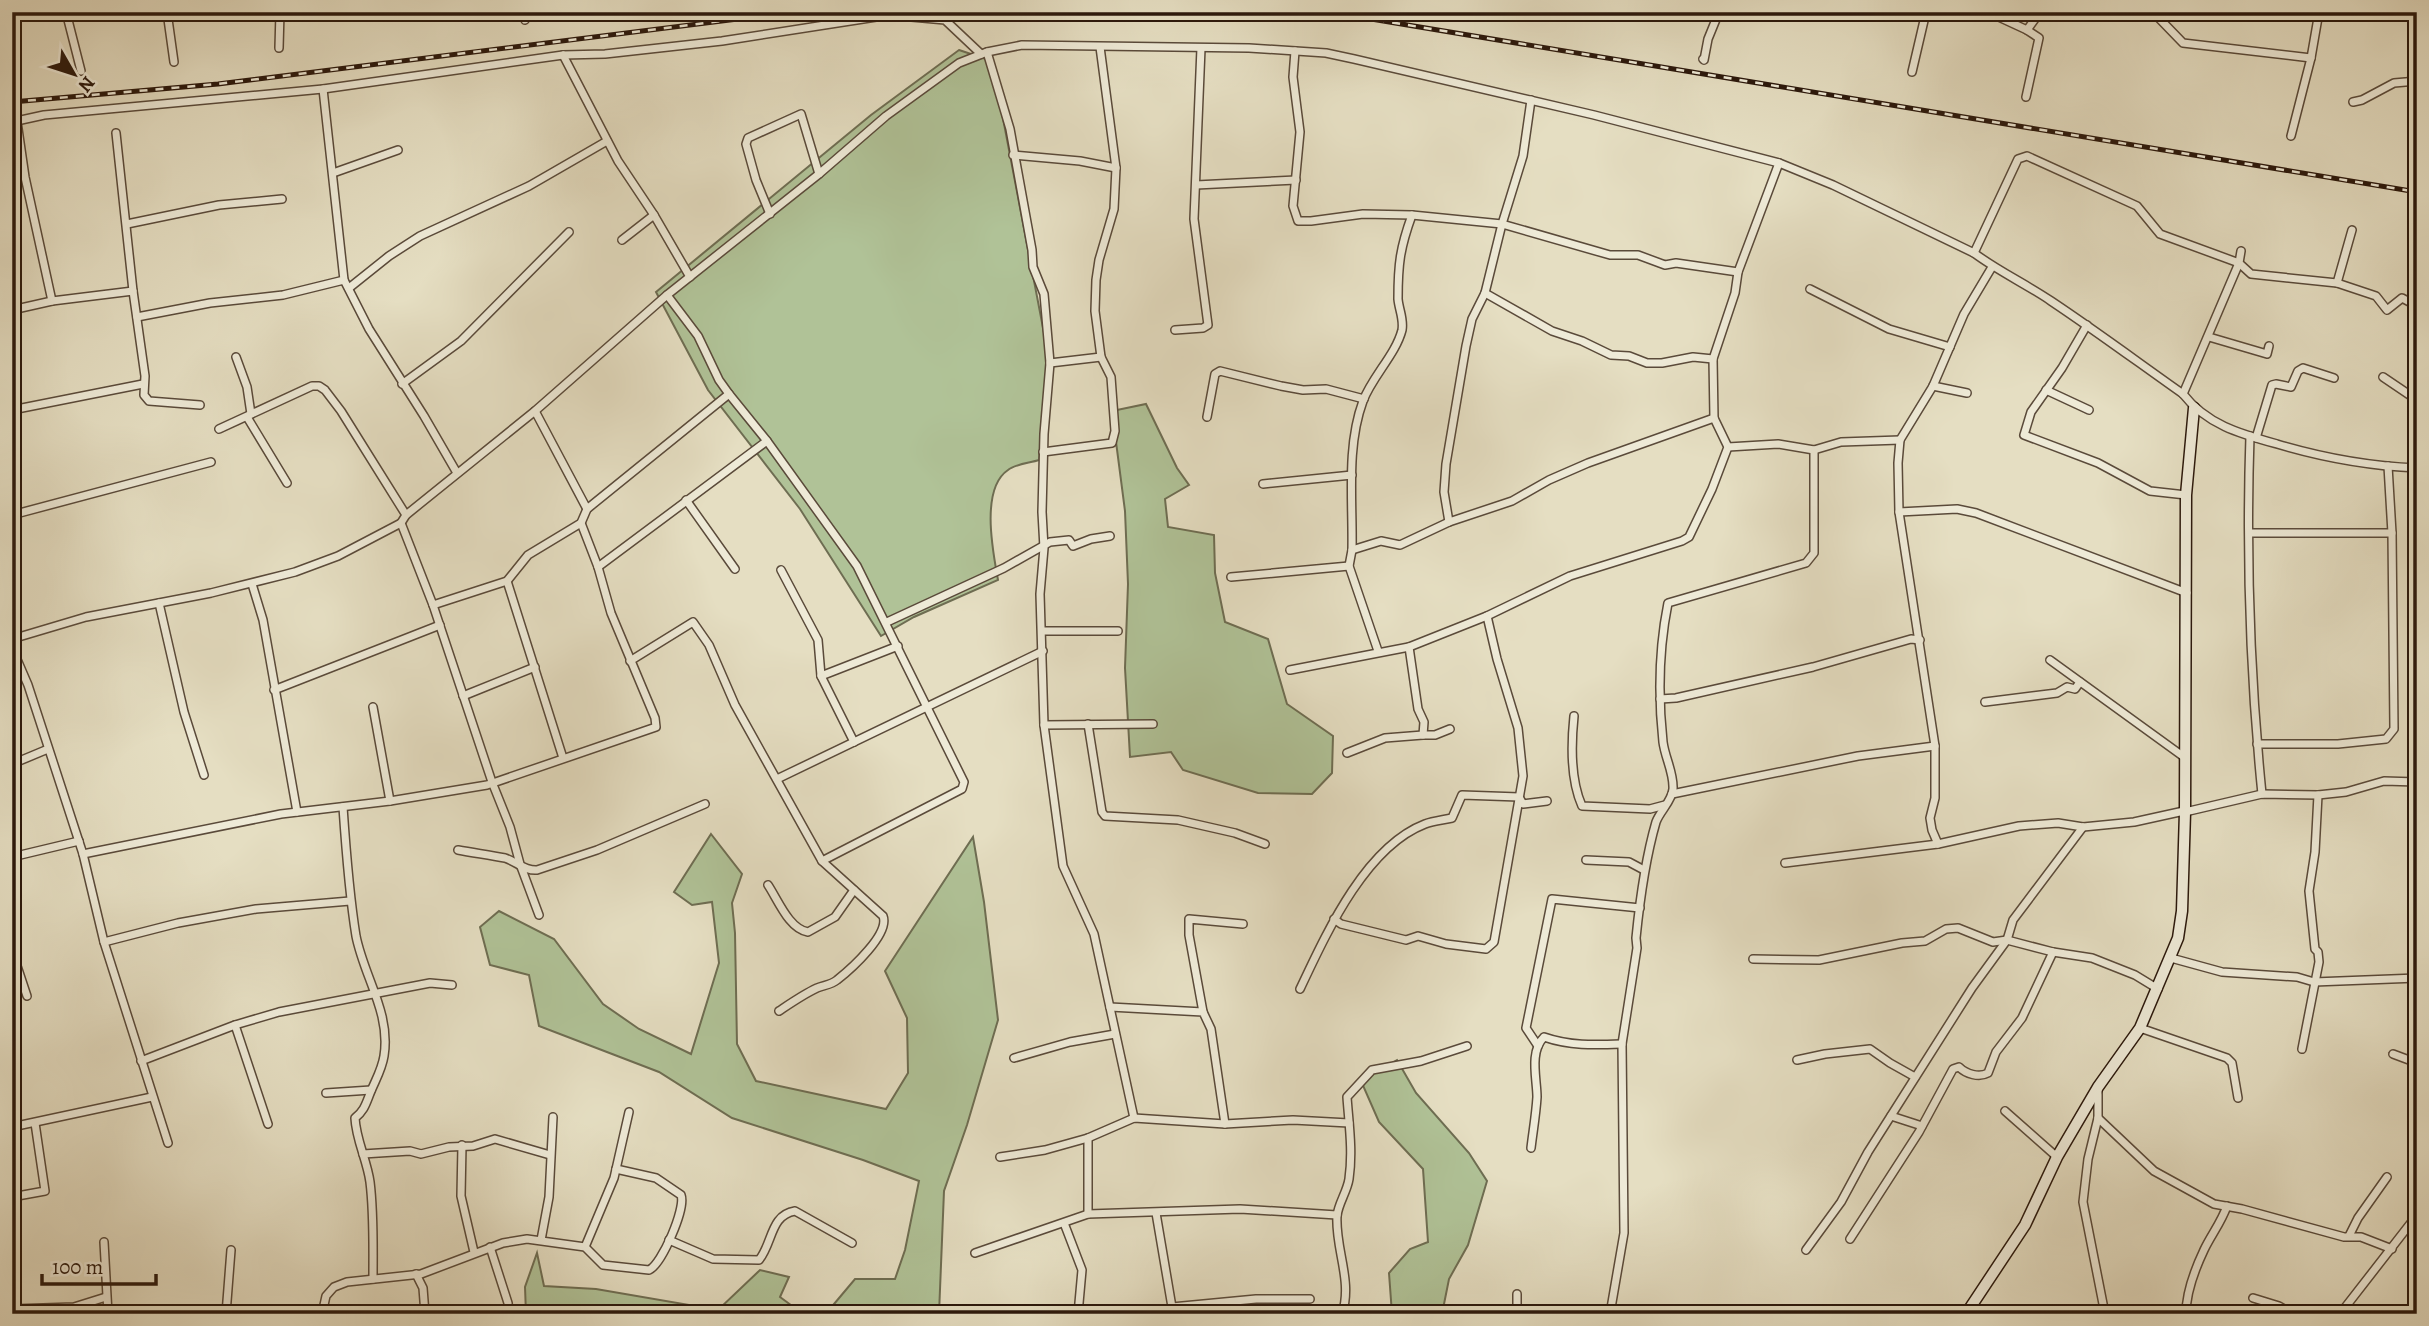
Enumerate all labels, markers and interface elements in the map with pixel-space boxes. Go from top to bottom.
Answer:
north arrow [38,38,108,108]
text: N [72,71,101,98]
scale bar [42,1242,156,1286]
text: 100 m [52,1253,103,1281]

